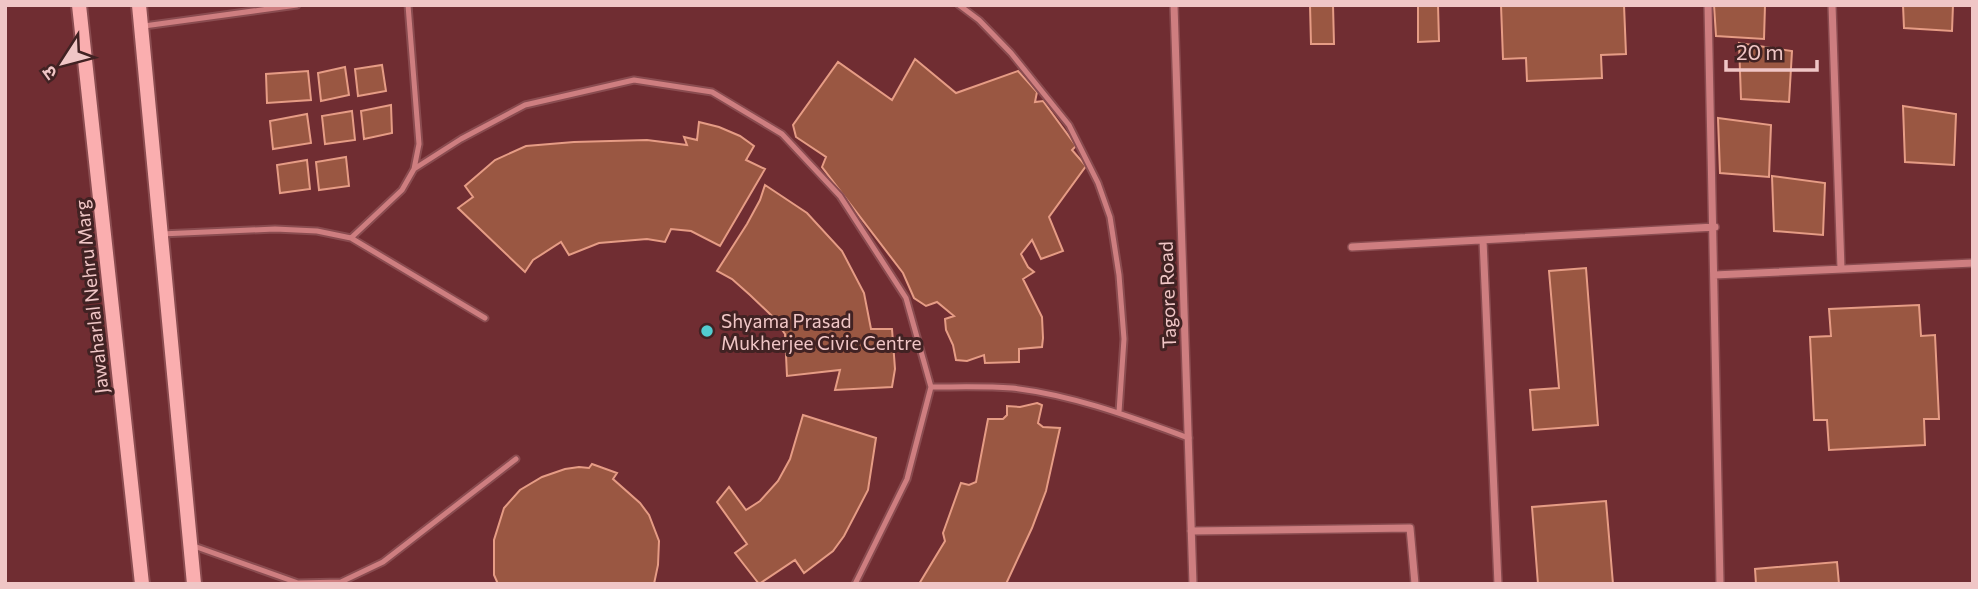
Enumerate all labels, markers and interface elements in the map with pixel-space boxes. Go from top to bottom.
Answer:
north arrow [28,28,98,98]
scale bar [1726,28,1817,72]
text: 20 m [1736,39,1784,64]
text: उ [36,61,61,85]
street label: Jawaharlal Nehru Marg [69,199,113,395]
street label: Tagore Road [1154,241,1180,349]
place label: Shyama Prasad Mukherjee Civic Centre [721,309,922,354]
marker: Shyama Prasad Mukherjee Civic Centre [699,323,715,339]

